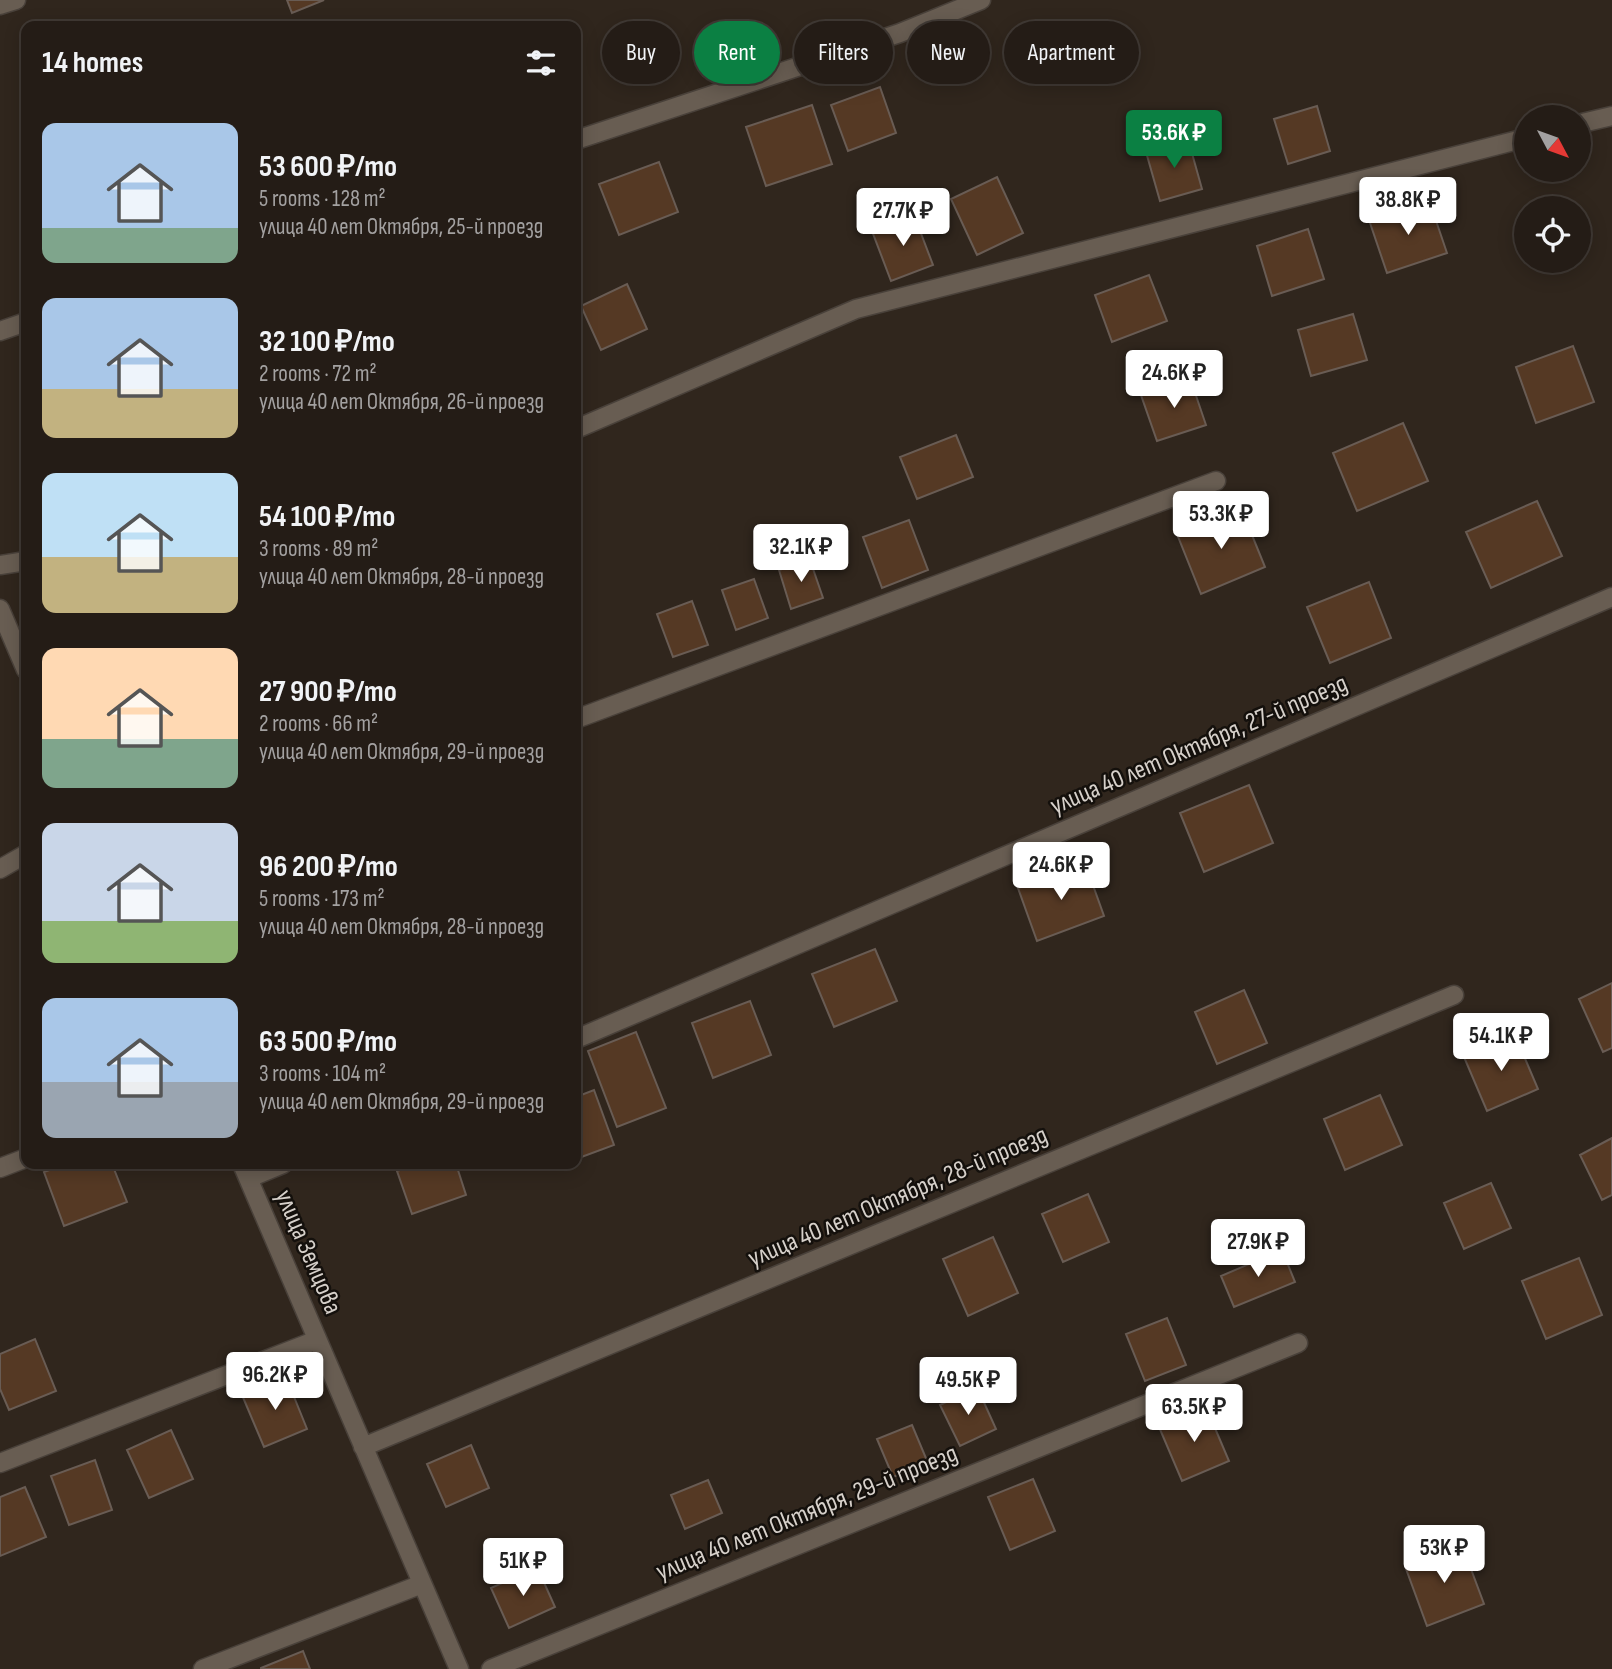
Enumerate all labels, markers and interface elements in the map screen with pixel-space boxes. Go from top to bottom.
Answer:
chip: Buy [602,21,680,84]
chip: Rent [694,21,780,84]
chip: Filters [794,21,893,84]
chip: New [907,21,990,84]
chip: Apartment [1004,21,1139,84]
icon: filters [522,44,560,82]
text: 14 homes [42,45,143,81]
north arrow [1514,105,1591,182]
map controls [1514,105,1591,273]
pin: 53.6K ₽ [1109,110,1239,170]
text: 53.6K ₽ [1142,119,1206,147]
text: 53 600 ₽/mo [259,149,397,185]
icon: home [98,151,182,235]
pin: 38.8K ₽ [1343,177,1473,237]
text: 5 rooms · 128 m² [259,185,386,213]
text: 38.8K ₽ [1375,186,1441,214]
pin: 27.7K ₽ [838,188,968,248]
button: locate [1514,196,1591,273]
text: 27.7K ₽ [873,197,933,225]
text: улица 40 лет Октября, 25-й проезд [259,213,543,241]
text: 32 100 ₽/mo [259,324,395,360]
icon: home [98,326,182,410]
pin: 24.6K ₽ [1109,350,1239,410]
text: 24.6K ₽ [1142,359,1206,387]
text: 2 rooms · 72 m² [259,360,377,388]
text: улица 40 лет Октября, 26-й проезд [259,388,544,416]
pin: 53.3K ₽ [1156,491,1286,551]
text: 54 100 ₽/mo [259,499,395,535]
text: 53.3K ₽ [1189,500,1253,528]
icon: home [98,501,182,585]
pin: 32.1K ₽ [736,524,866,584]
text: 32.1K ₽ [769,533,833,561]
text: 3 rooms · 89 m² [259,535,378,563]
text: улица 40 лет Октября, 28-й проезд [259,563,544,591]
street label: улица 40 лет Октября, 27-й проезд [1046,668,1352,822]
text: 27 900 ₽/mo [259,674,397,710]
icon: home [98,676,182,760]
text: 2 rooms · 66 m² [259,710,378,738]
text: улица 40 лет Октября, 29-й проезд [259,738,544,766]
pin: 24.6K ₽ [996,842,1126,902]
text: 96 200 ₽/mo [259,849,398,885]
icon: home [98,851,182,935]
text: 24.6K ₽ [1029,851,1093,879]
text: 5 rooms · 173 m² [259,885,385,913]
text: улица 40 лет Октября, 28-й проезд [259,913,544,941]
pin: 54.1K ₽ [1436,1014,1566,1073]
text: 54.1K ₽ [1469,1022,1533,1050]
text: 63 500 ₽/mo [259,1024,397,1060]
icon: home [98,1026,182,1110]
text: 3 rooms · 104 m² [259,1060,386,1088]
text: улица 40 лет Октября, 29-й проезд [259,1088,544,1116]
street label: улица 40 лет Октября, 28-й проезд [744,1120,1052,1274]
street label: улица Земцова [268,1185,348,1319]
pin: 27.9K ₽ [1193,1220,1323,1279]
text: 27.9K ₽ [1227,1228,1289,1256]
pin: 96.2K ₽ [210,1352,340,1412]
pin: 49.5K ₽ [903,1358,1033,1417]
text: 96.2K ₽ [242,1361,308,1389]
text: 49.5K ₽ [936,1366,1000,1394]
pin: 63.5K ₽ [1129,1384,1259,1444]
text: 63.5K ₽ [1162,1393,1226,1421]
street label: улица 40 лет Октября, 29-й проезд [652,1438,962,1588]
pin: 53K ₽ [1395,1526,1493,1585]
text: 53K ₽ [1420,1534,1468,1562]
pin: 51K ₽ [474,1538,572,1598]
text: 51K ₽ [499,1547,547,1575]

